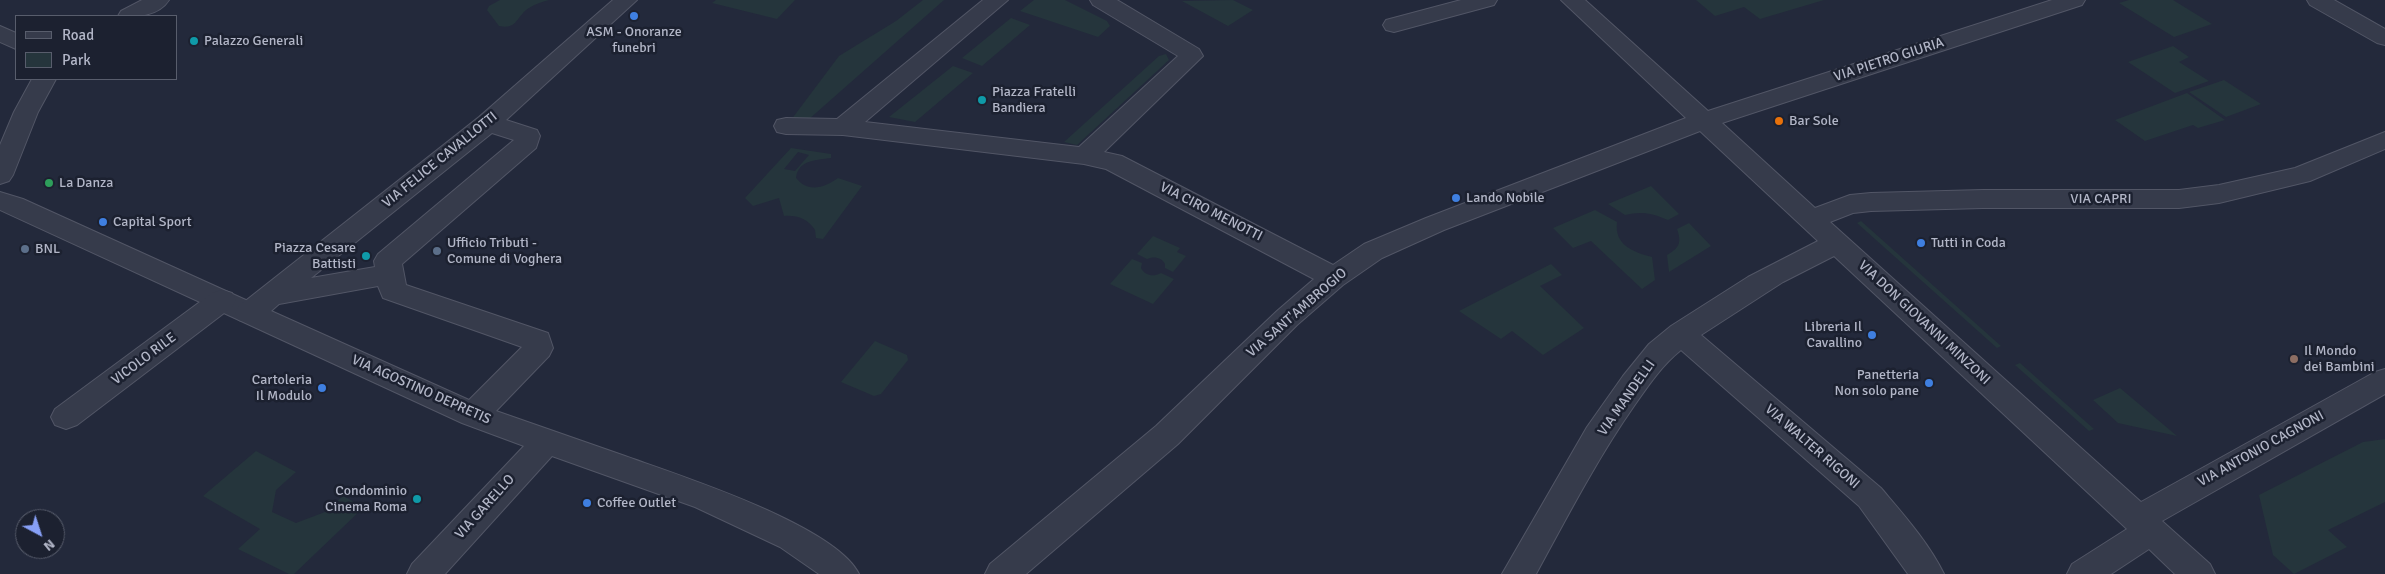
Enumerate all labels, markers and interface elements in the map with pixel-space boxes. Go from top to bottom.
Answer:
marker: ASM - Onoranze funebri [628,10,640,22]
legend [15,15,178,80]
place label: ASM - Onoranze funebri [586,24,682,56]
text: Road [62,26,94,44]
place label: Palazzo Generali [204,33,303,49]
street label: VIA PIETRO GIURIA [1832,34,1946,86]
marker: Palazzo Generali [188,35,200,47]
text: Park [62,51,91,69]
place label: Piazza Fratelli Bandiera [992,84,1076,116]
marker: Piazza Fratelli Bandiera [976,94,988,106]
street label: VIA FELICE CAVALLOTTI [379,108,501,212]
place label: Bar Sole [1789,113,1839,129]
marker: Bar Sole [1773,115,1785,127]
place label: La Danza [59,175,113,191]
marker: La Danza [43,177,55,189]
street label: VIA CIRO MENOTTI [1157,179,1265,245]
place label: Lando Nobile [1466,190,1545,206]
street label: VIA CAPRI [2070,191,2132,207]
marker: Lando Nobile [1450,192,1462,204]
place label: Capital Sport [113,214,192,230]
marker: Capital Sport [97,216,109,228]
place label: Ufficio Tributi - Comune di Voghera [447,235,562,268]
place label: Tutti in Coda [1931,235,2006,251]
marker: Tutti in Coda [1915,237,1927,249]
place label: Piazza Cesare Battisti [274,240,356,272]
place label: BNL [35,241,60,257]
marker: BNL [19,243,31,255]
marker: Ufficio Tributi - Comune di Voghera [431,245,443,257]
marker: Piazza Cesare Battisti [360,250,372,262]
street label: VIA DON GIOVANNI MINZONI [1855,257,1993,389]
street label: VIA SANT'AMBROGIO [1243,265,1351,361]
place label: Libreria Il Cavallino [1804,319,1862,352]
street label: VICOLO RILE [108,329,180,389]
marker: Libreria Il Cavallino [1866,329,1878,341]
place label: Il Mondo dei Bambini [2304,343,2375,376]
street label: VIA AGOSTINO DEPRETIS [349,352,493,428]
marker: Il Mondo dei Bambini [2288,353,2300,365]
street label: VIA MANDELLI [1595,357,1659,439]
place label: Panetteria Non solo pane [1835,367,1919,400]
place label: Cartoleria Il Modulo [252,372,312,404]
marker: Panetteria Non solo pane [1923,377,1935,389]
marker: Cartoleria Il Modulo [316,382,328,394]
street label: VIA WALTER RIGONI [1761,401,1863,493]
street label: VIA ANTONIO CAGNONI [2195,407,2327,491]
street label: VIA GARELLO [452,471,518,543]
place label: Condominio Cinema Roma [325,483,407,516]
marker: Condominio Cinema Roma [411,493,423,505]
place label: Coffee Outlet [597,495,676,511]
marker: Coffee Outlet [581,497,593,509]
north arrow [15,509,65,559]
text: N [40,535,59,555]

